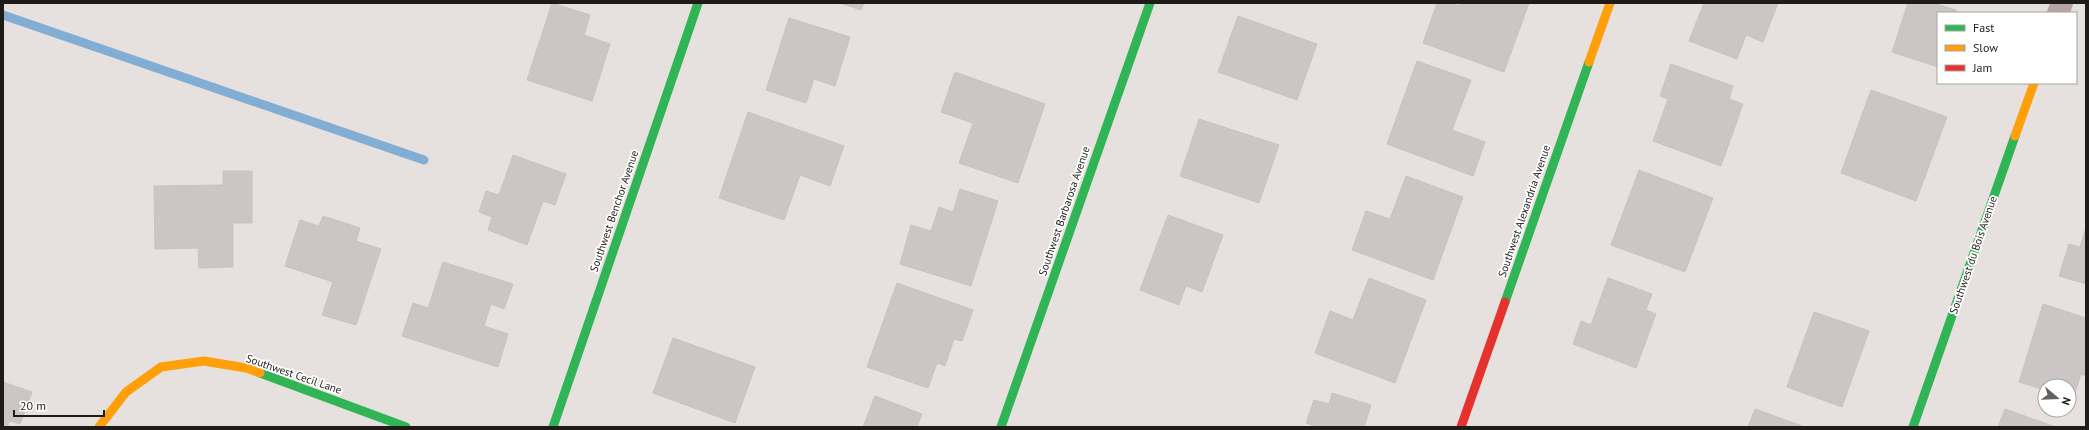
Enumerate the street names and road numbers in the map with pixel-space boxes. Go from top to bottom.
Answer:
street label: Southwest Alexandria Avenue [1495,143,1553,279]
street label: Southwest Barbarosa Avenue [1035,144,1093,278]
street label: Southwest Benchor Avenue [587,148,642,274]
street label: Southwest du Bois Avenue [1946,194,2000,316]
street label: Southwest Cecil Lane [244,351,344,397]

